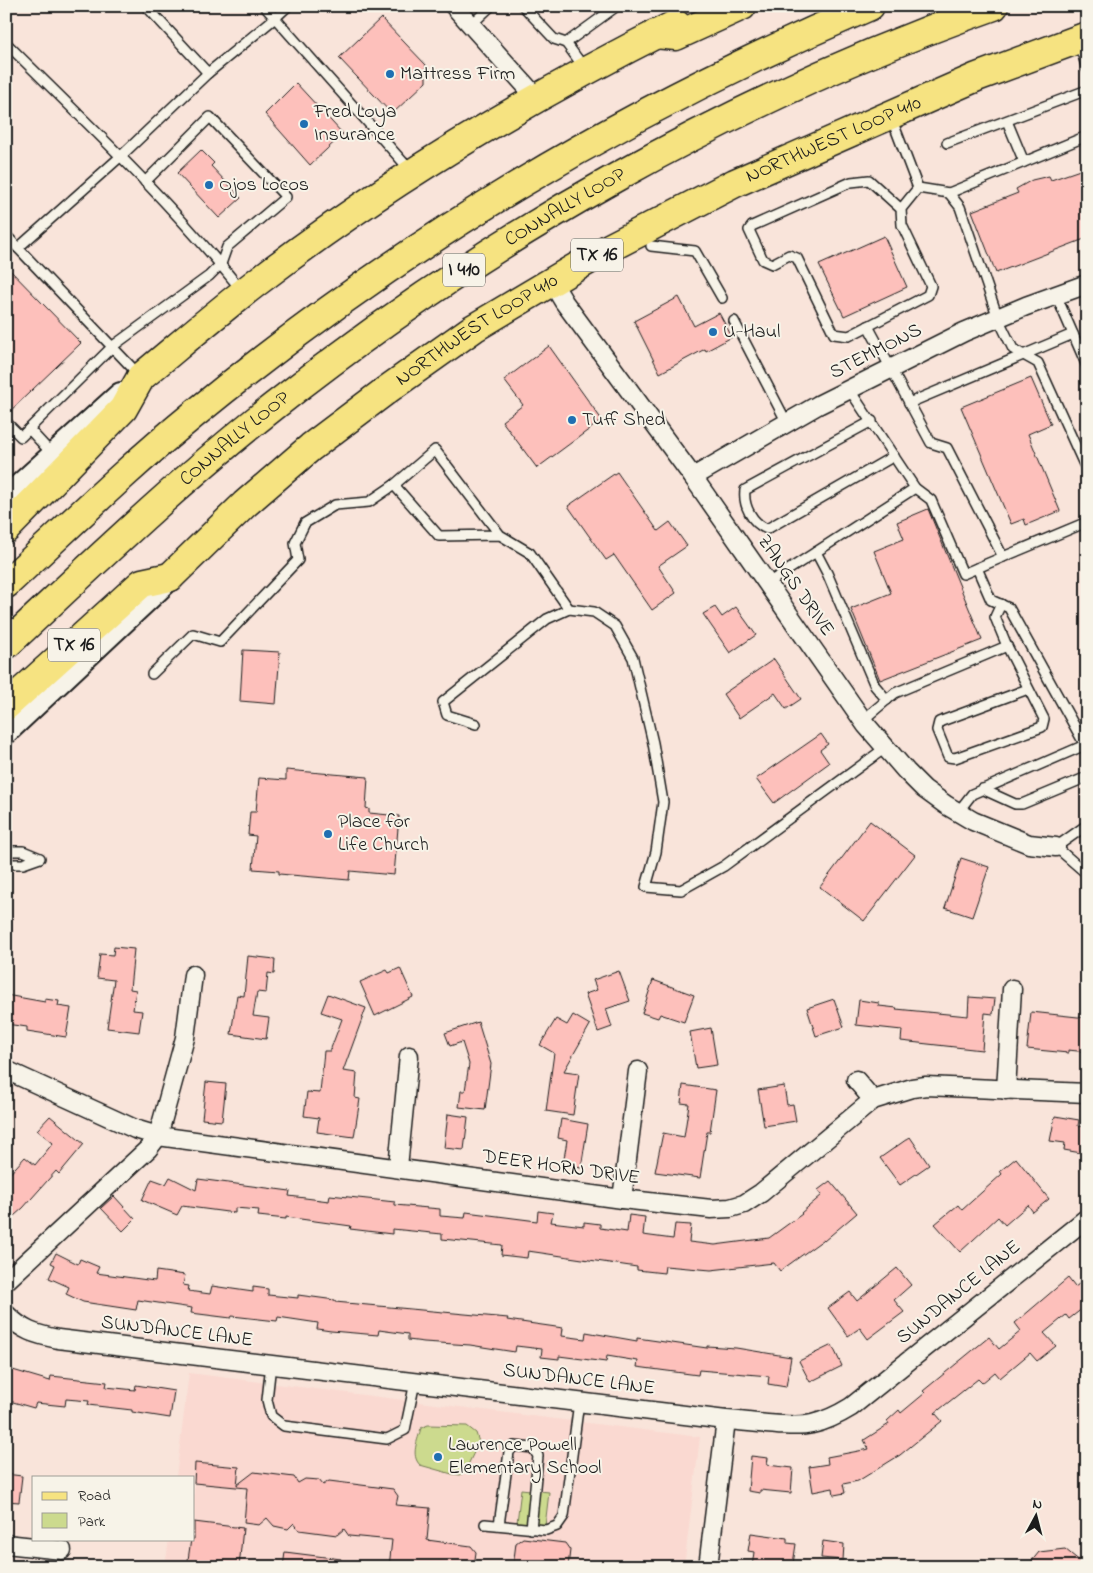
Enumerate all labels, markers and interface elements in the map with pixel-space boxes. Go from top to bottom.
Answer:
place label: Mattress Firm [400,60,515,89]
marker: Mattress Firm [384,68,396,80]
street label: NORTHWEST LOOP 410 [741,89,926,191]
place label: Fred Loya Insurance [313,98,396,150]
marker: Fred Loya Insurance [298,118,310,130]
street label: CONNALLY LOOP [499,160,631,254]
place label: Ojos Locos [219,171,309,200]
marker: Ojos Locos [203,179,215,191]
road number: TX 16 [571,238,623,272]
road number: I 410 [443,254,485,286]
street label: NORTHWEST LOOP 410 [390,266,564,394]
street label: STEMMONS [825,316,927,388]
place label: U-Haul [723,318,780,347]
marker: U-Haul [707,326,719,338]
street label: CONNALLY LOOP [173,384,297,493]
place label: Tuff Shed [582,406,666,435]
marker: Tuff Shed [566,414,578,426]
street label: ZANGS DRIVE [749,529,841,643]
road number: TX 16 [48,628,100,662]
place label: Place for Life Church [338,808,429,860]
marker: Place for Life Church [322,828,334,840]
street label: DEER HORN DRIVE [479,1142,642,1193]
street label: SUNDANCE LANE [890,1234,1028,1352]
street label: SUNDANCE LANE [99,1308,255,1356]
street label: SUNDANCE LANE [501,1356,657,1404]
place label: Lawrence Powell Elementary School [448,1431,601,1483]
marker: Lawrence Powell Elementary School [432,1451,444,1463]
legend [32,1476,195,1540]
text: Road [78,1485,111,1507]
north arrow [1010,1490,1060,1540]
text: N [1031,1494,1043,1516]
text: Park [78,1511,106,1533]

